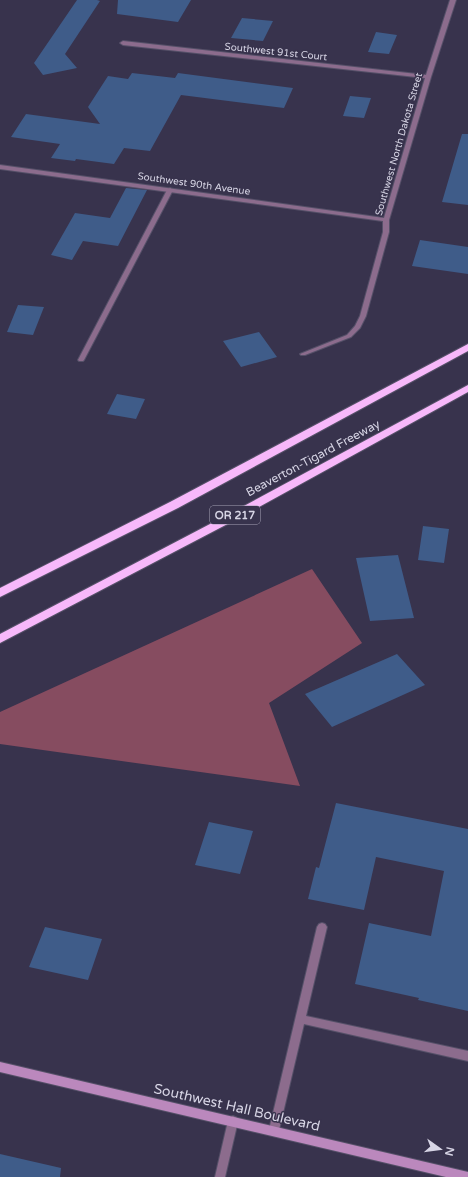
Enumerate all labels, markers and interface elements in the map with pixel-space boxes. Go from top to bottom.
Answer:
street label: Southwest 91st Court [224,41,328,63]
street label: Southwest North Dakota Street [373,71,425,217]
street label: Southwest 90th Avenue [137,170,251,198]
street label: Beaverton-Tigard Freeway [244,416,383,499]
road number: OR 217 [210,506,260,524]
street label: Southwest Hall Boulevard [152,1080,322,1135]
north arrow [420,1129,460,1169]
text: N [442,1145,457,1157]

